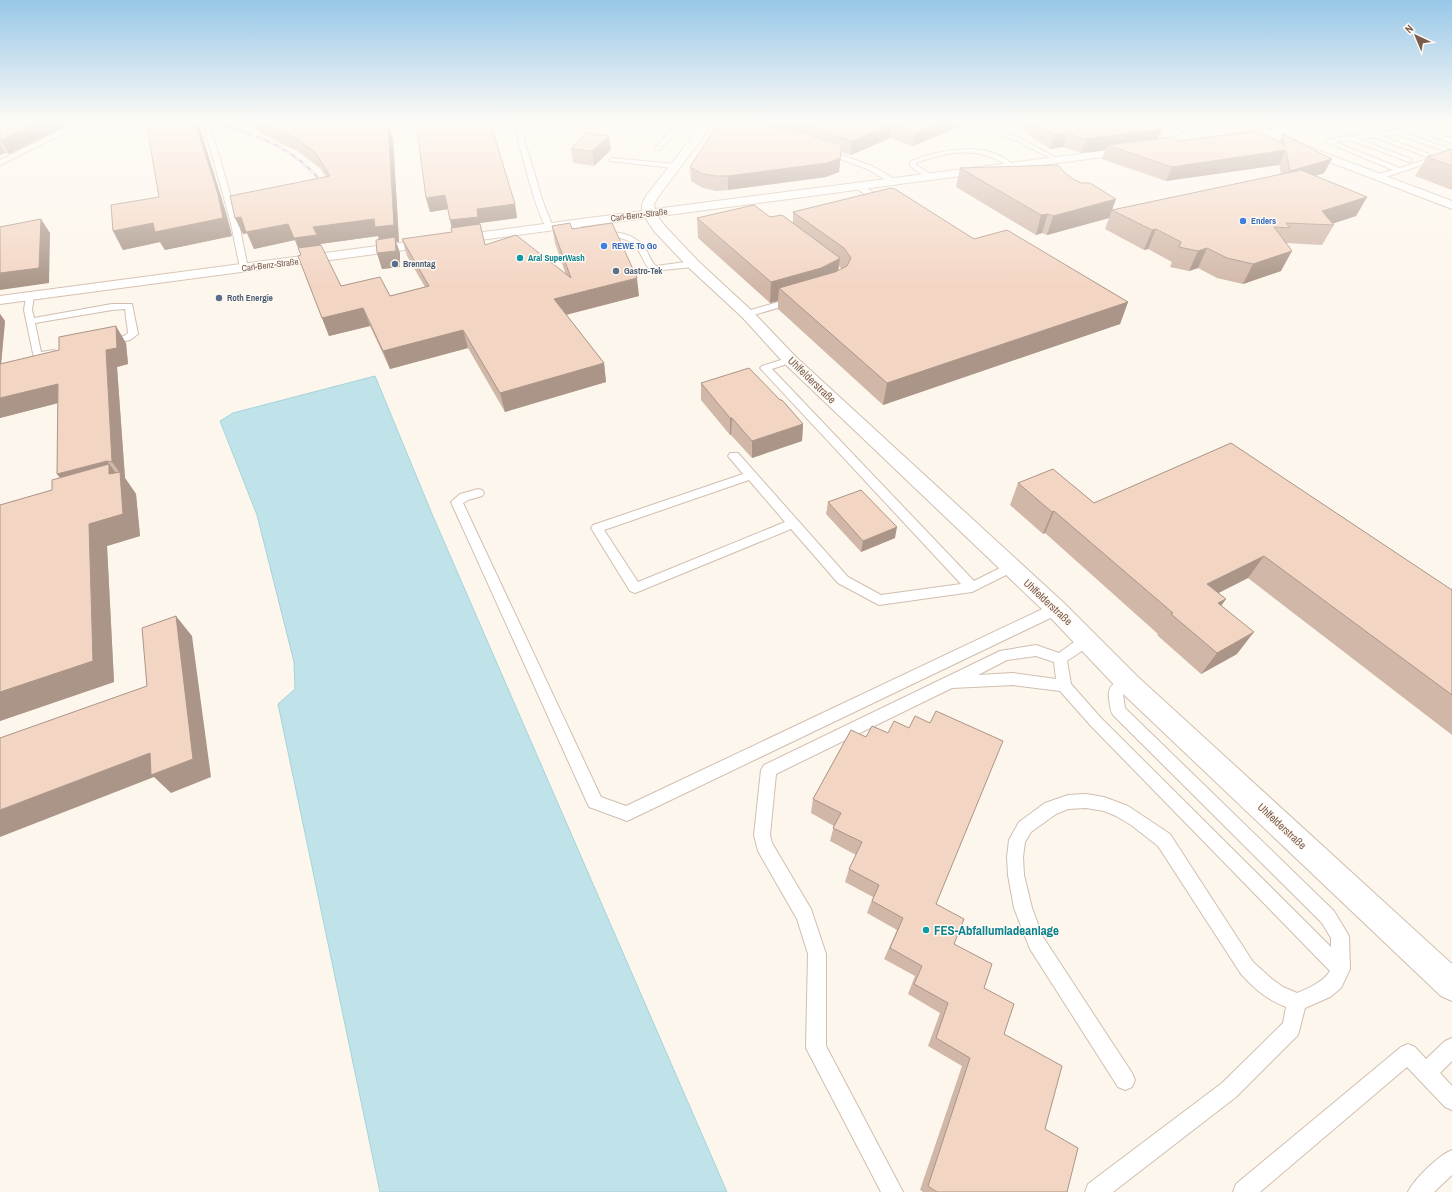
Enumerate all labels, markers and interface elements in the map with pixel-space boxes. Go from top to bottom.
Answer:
north arrow [1396,16,1436,56]
text: N [1402,22,1416,36]
street label: Carl-Benz-Straße [610,206,668,224]
place label: Enders [1251,215,1276,227]
marker: Enders [1238,216,1248,226]
place label: REWE To Go [612,240,657,252]
marker: REWE To Go [599,241,609,251]
place label: Aral SuperWash [528,252,585,264]
marker: Aral SuperWash [515,253,525,263]
street label: Carl-Benz-Straße [241,256,299,274]
place label: Brenntag [403,258,436,270]
marker: Brenntag [390,259,400,269]
place label: Gastro-Tek [624,265,663,277]
marker: Gastro-Tek [611,266,621,276]
place label: Roth Energie [227,292,273,304]
marker: Roth Energie [214,293,224,303]
street label: Uhlfelderstraße [785,354,839,406]
street label: Uhlfelderstraße [1021,576,1075,628]
street label: Uhlfelderstraße [1255,800,1309,852]
place label: FES-Abfallumladeanlage [934,922,1059,939]
marker: FES-Abfallumladeanlage [921,925,931,935]

